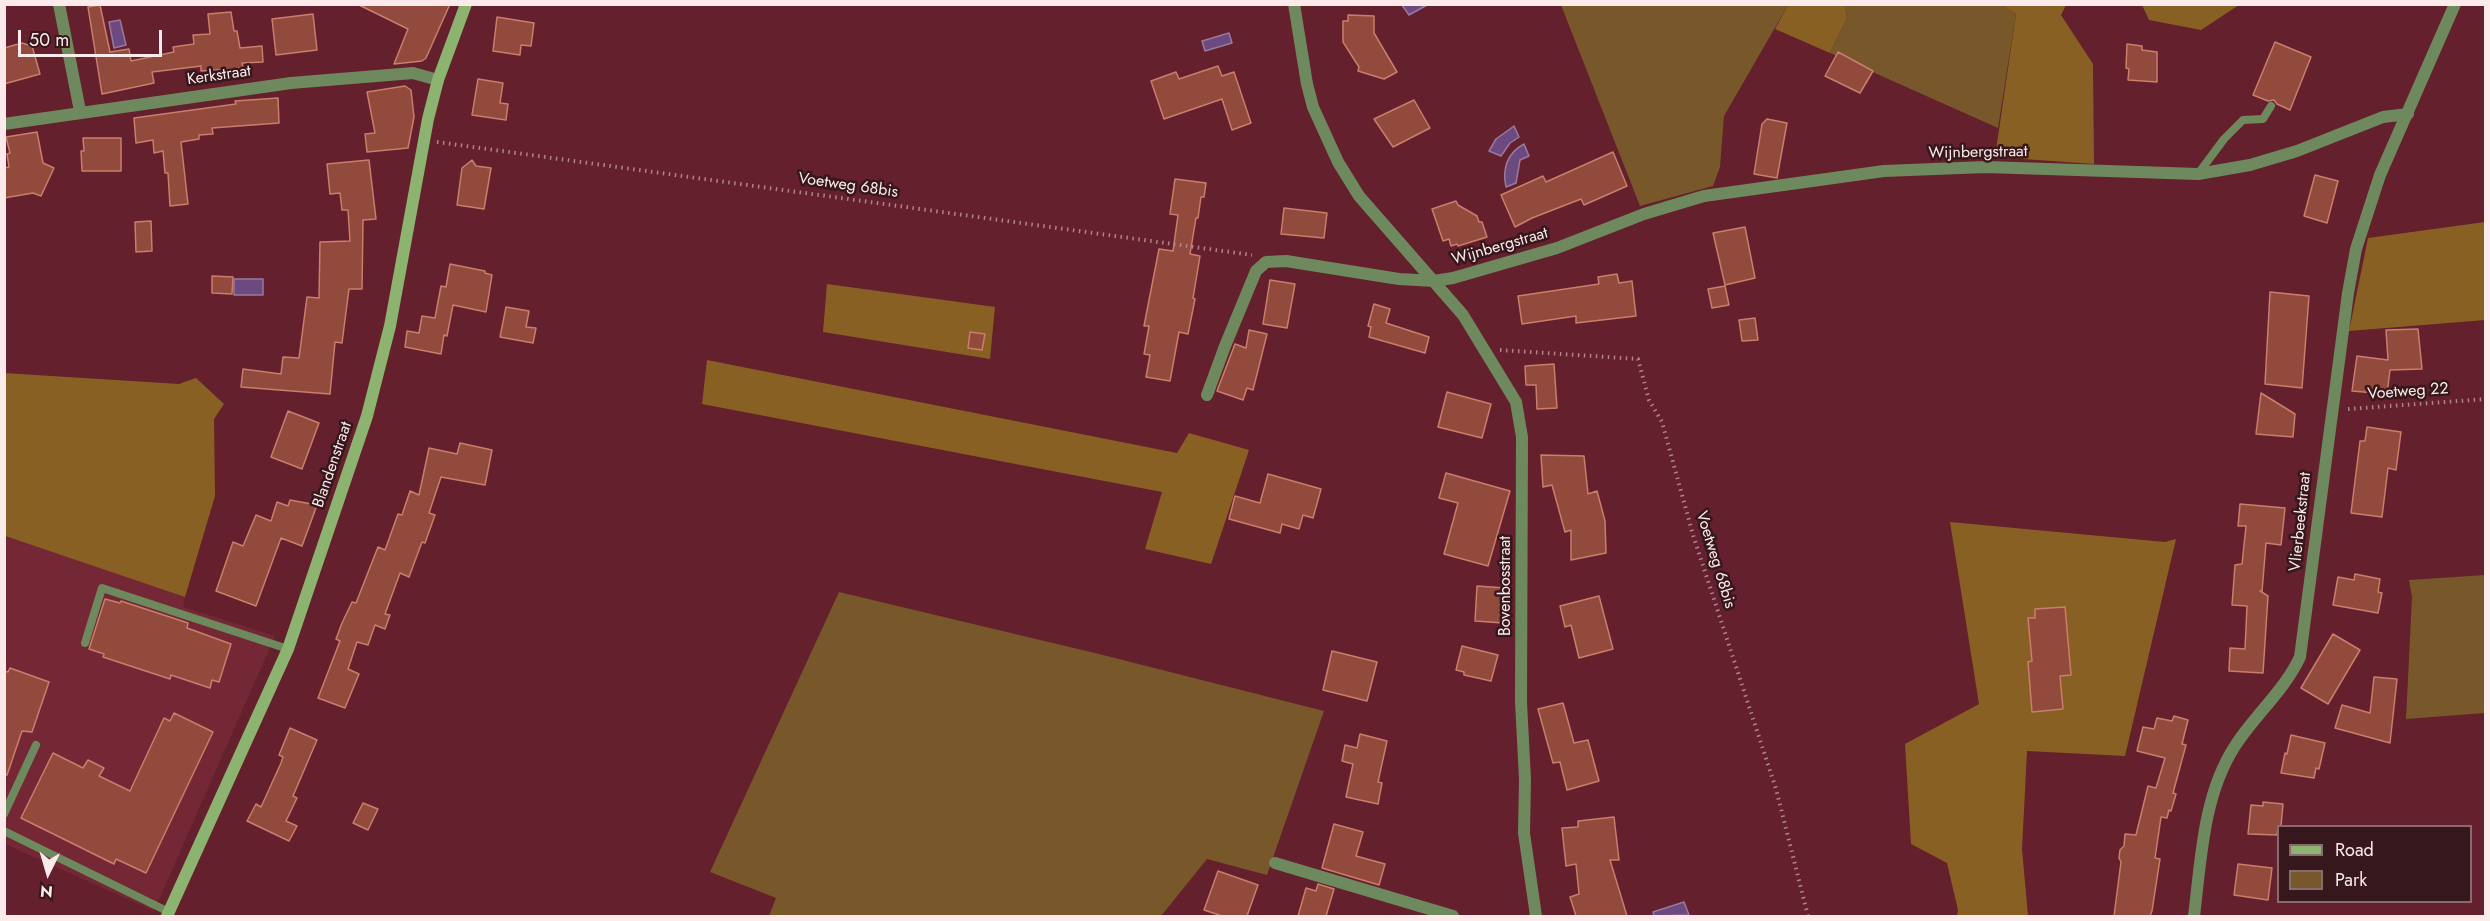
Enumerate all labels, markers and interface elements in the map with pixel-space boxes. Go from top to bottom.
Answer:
scale bar [21,18,165,56]
text: 50 m [29,27,69,53]
street label: Kerkstraat [186,62,252,90]
street label: Wijnbergstraat [1928,143,2028,163]
street label: Voetweg 68bis [797,169,899,203]
street label: Wijnbergstraat [1450,224,1550,270]
street label: Voetweg 22 [2367,380,2449,404]
street label: Blandenstraat [309,420,357,510]
street label: Vlierbeekstraat [2286,471,2316,573]
street label: Voetweg 68bis [1691,509,1739,611]
street label: Bovenbosstraat [1496,536,1516,636]
legend [2277,825,2472,903]
text: Road [2335,837,2374,863]
north arrow [18,843,78,903]
text: Park [2335,867,2367,893]
text: N [39,879,54,903]

